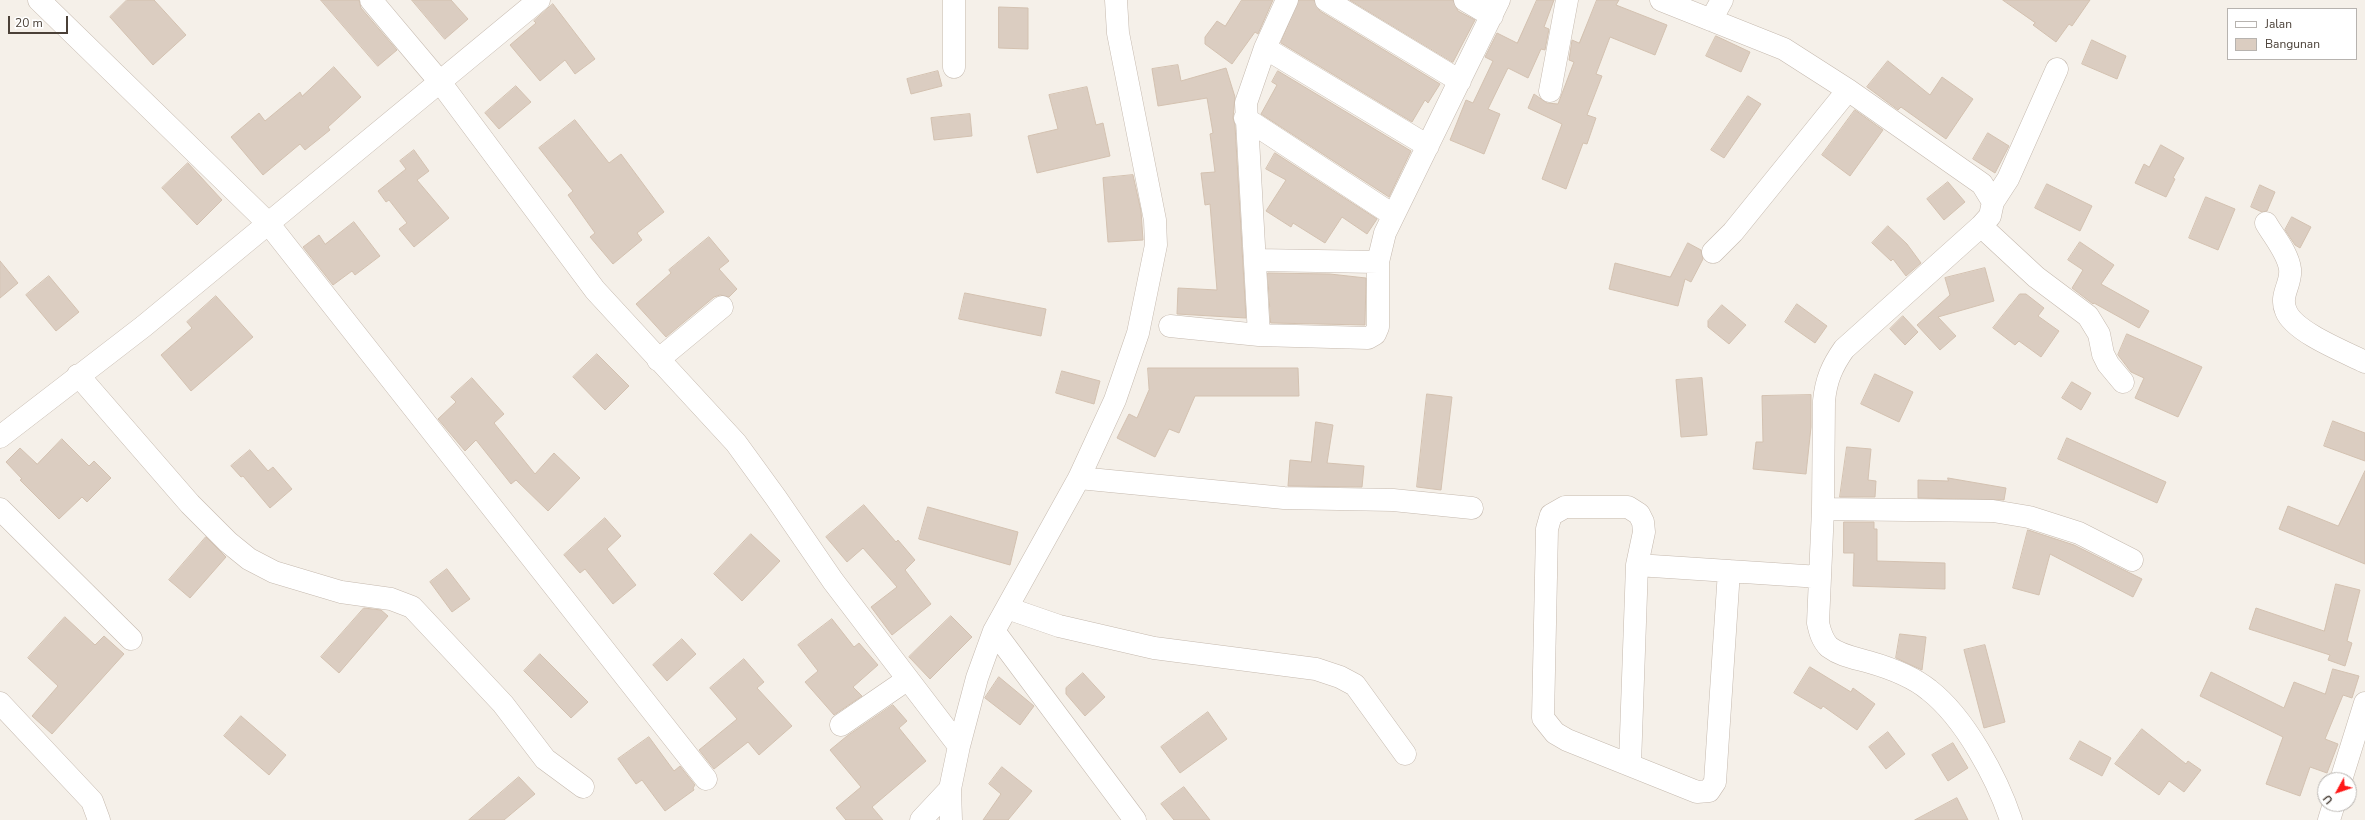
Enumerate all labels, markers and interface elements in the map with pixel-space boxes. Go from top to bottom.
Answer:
scale bar [10,8,70,34]
legend [2227,8,2357,60]
text: 20 m [15,15,43,31]
text: Jalan [2265,16,2292,32]
text: Bangunan [2265,36,2320,52]
north arrow [2317,772,2357,812]
text: U [2320,791,2337,807]

